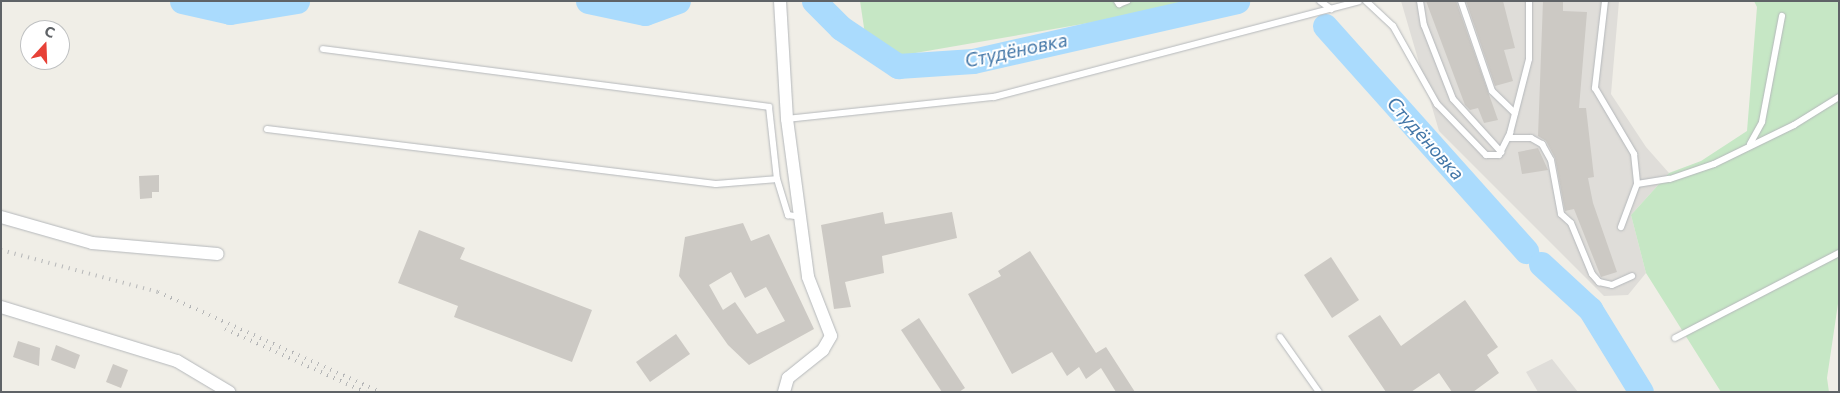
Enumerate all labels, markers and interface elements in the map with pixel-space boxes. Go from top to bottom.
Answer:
north arrow [20,20,70,70]
text: С [43,22,57,41]
water label: Студёновка [963,28,1069,72]
water label: Студёновка [1383,92,1469,184]

